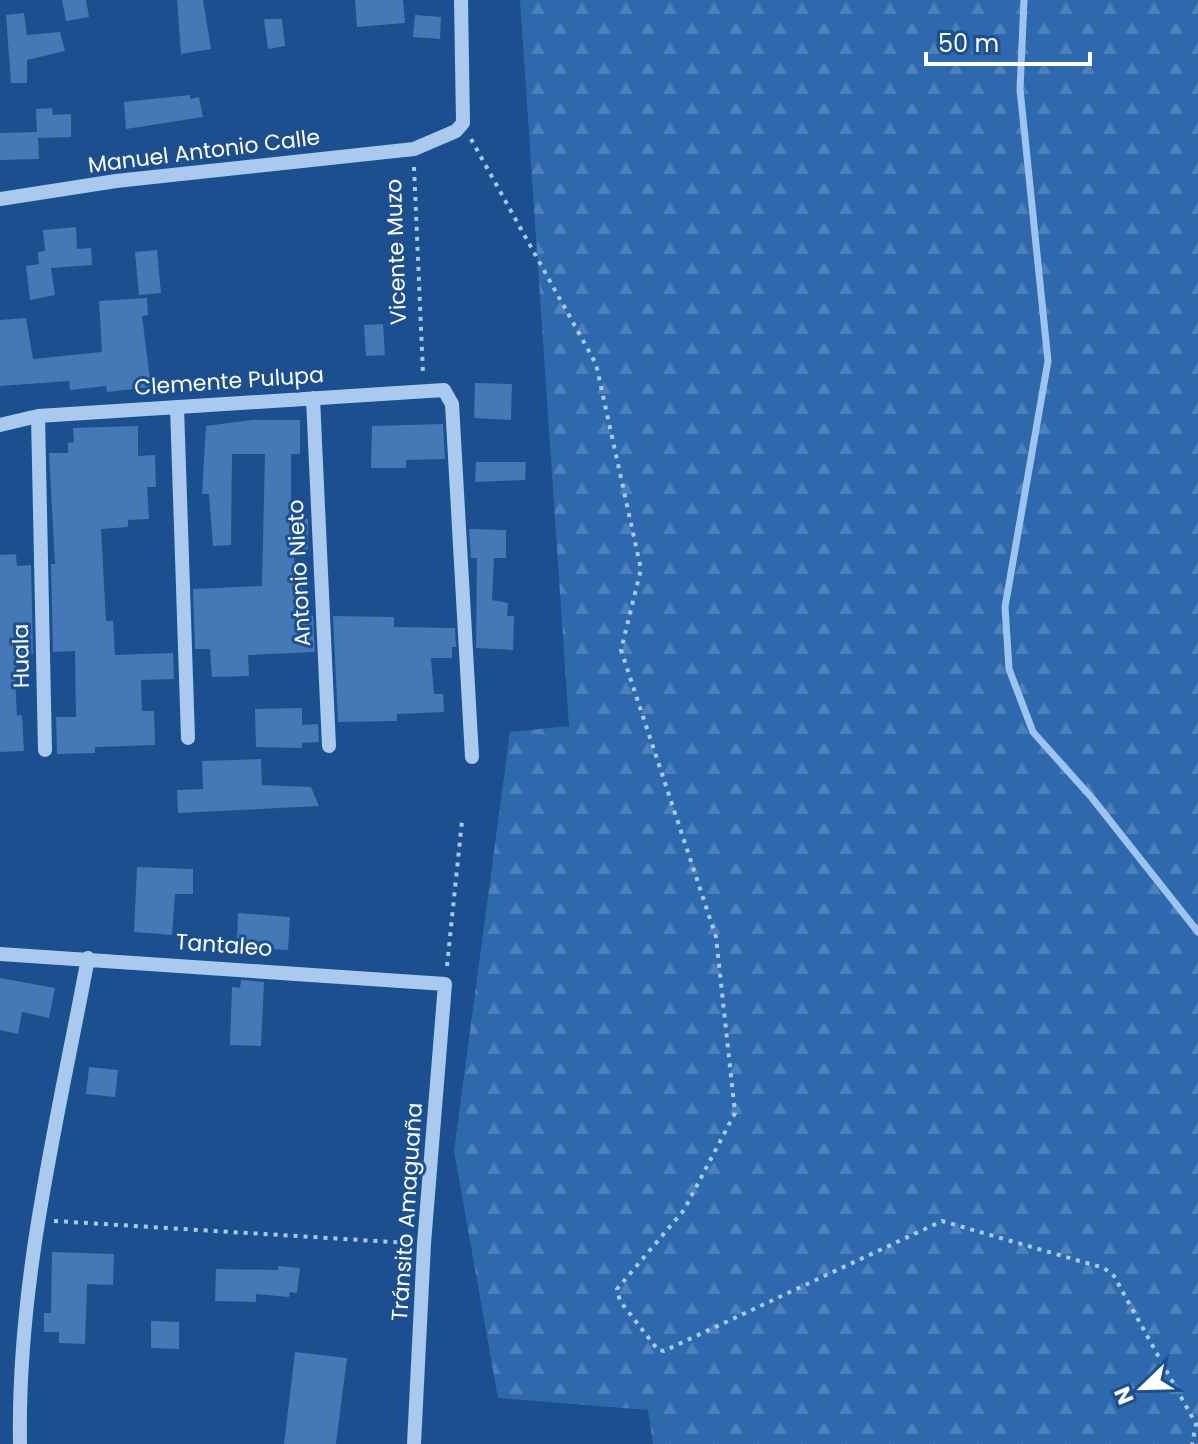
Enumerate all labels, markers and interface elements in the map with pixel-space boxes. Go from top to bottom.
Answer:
scale bar [926,16,1090,66]
text: 50 m [938,27,999,60]
street label: Manuel Antonio Calle [86,121,322,181]
street label: Vicente Muzo [378,179,414,325]
street label: Clemente Pulupa [133,359,325,403]
street label: Antonio Nieto [280,499,318,647]
street label: Huala [5,624,37,688]
street label: Tantaleo [175,926,273,964]
street label: Tránsito Amaguaña [384,1102,430,1322]
north arrow [1102,1348,1182,1428]
text: N [1107,1382,1142,1409]

